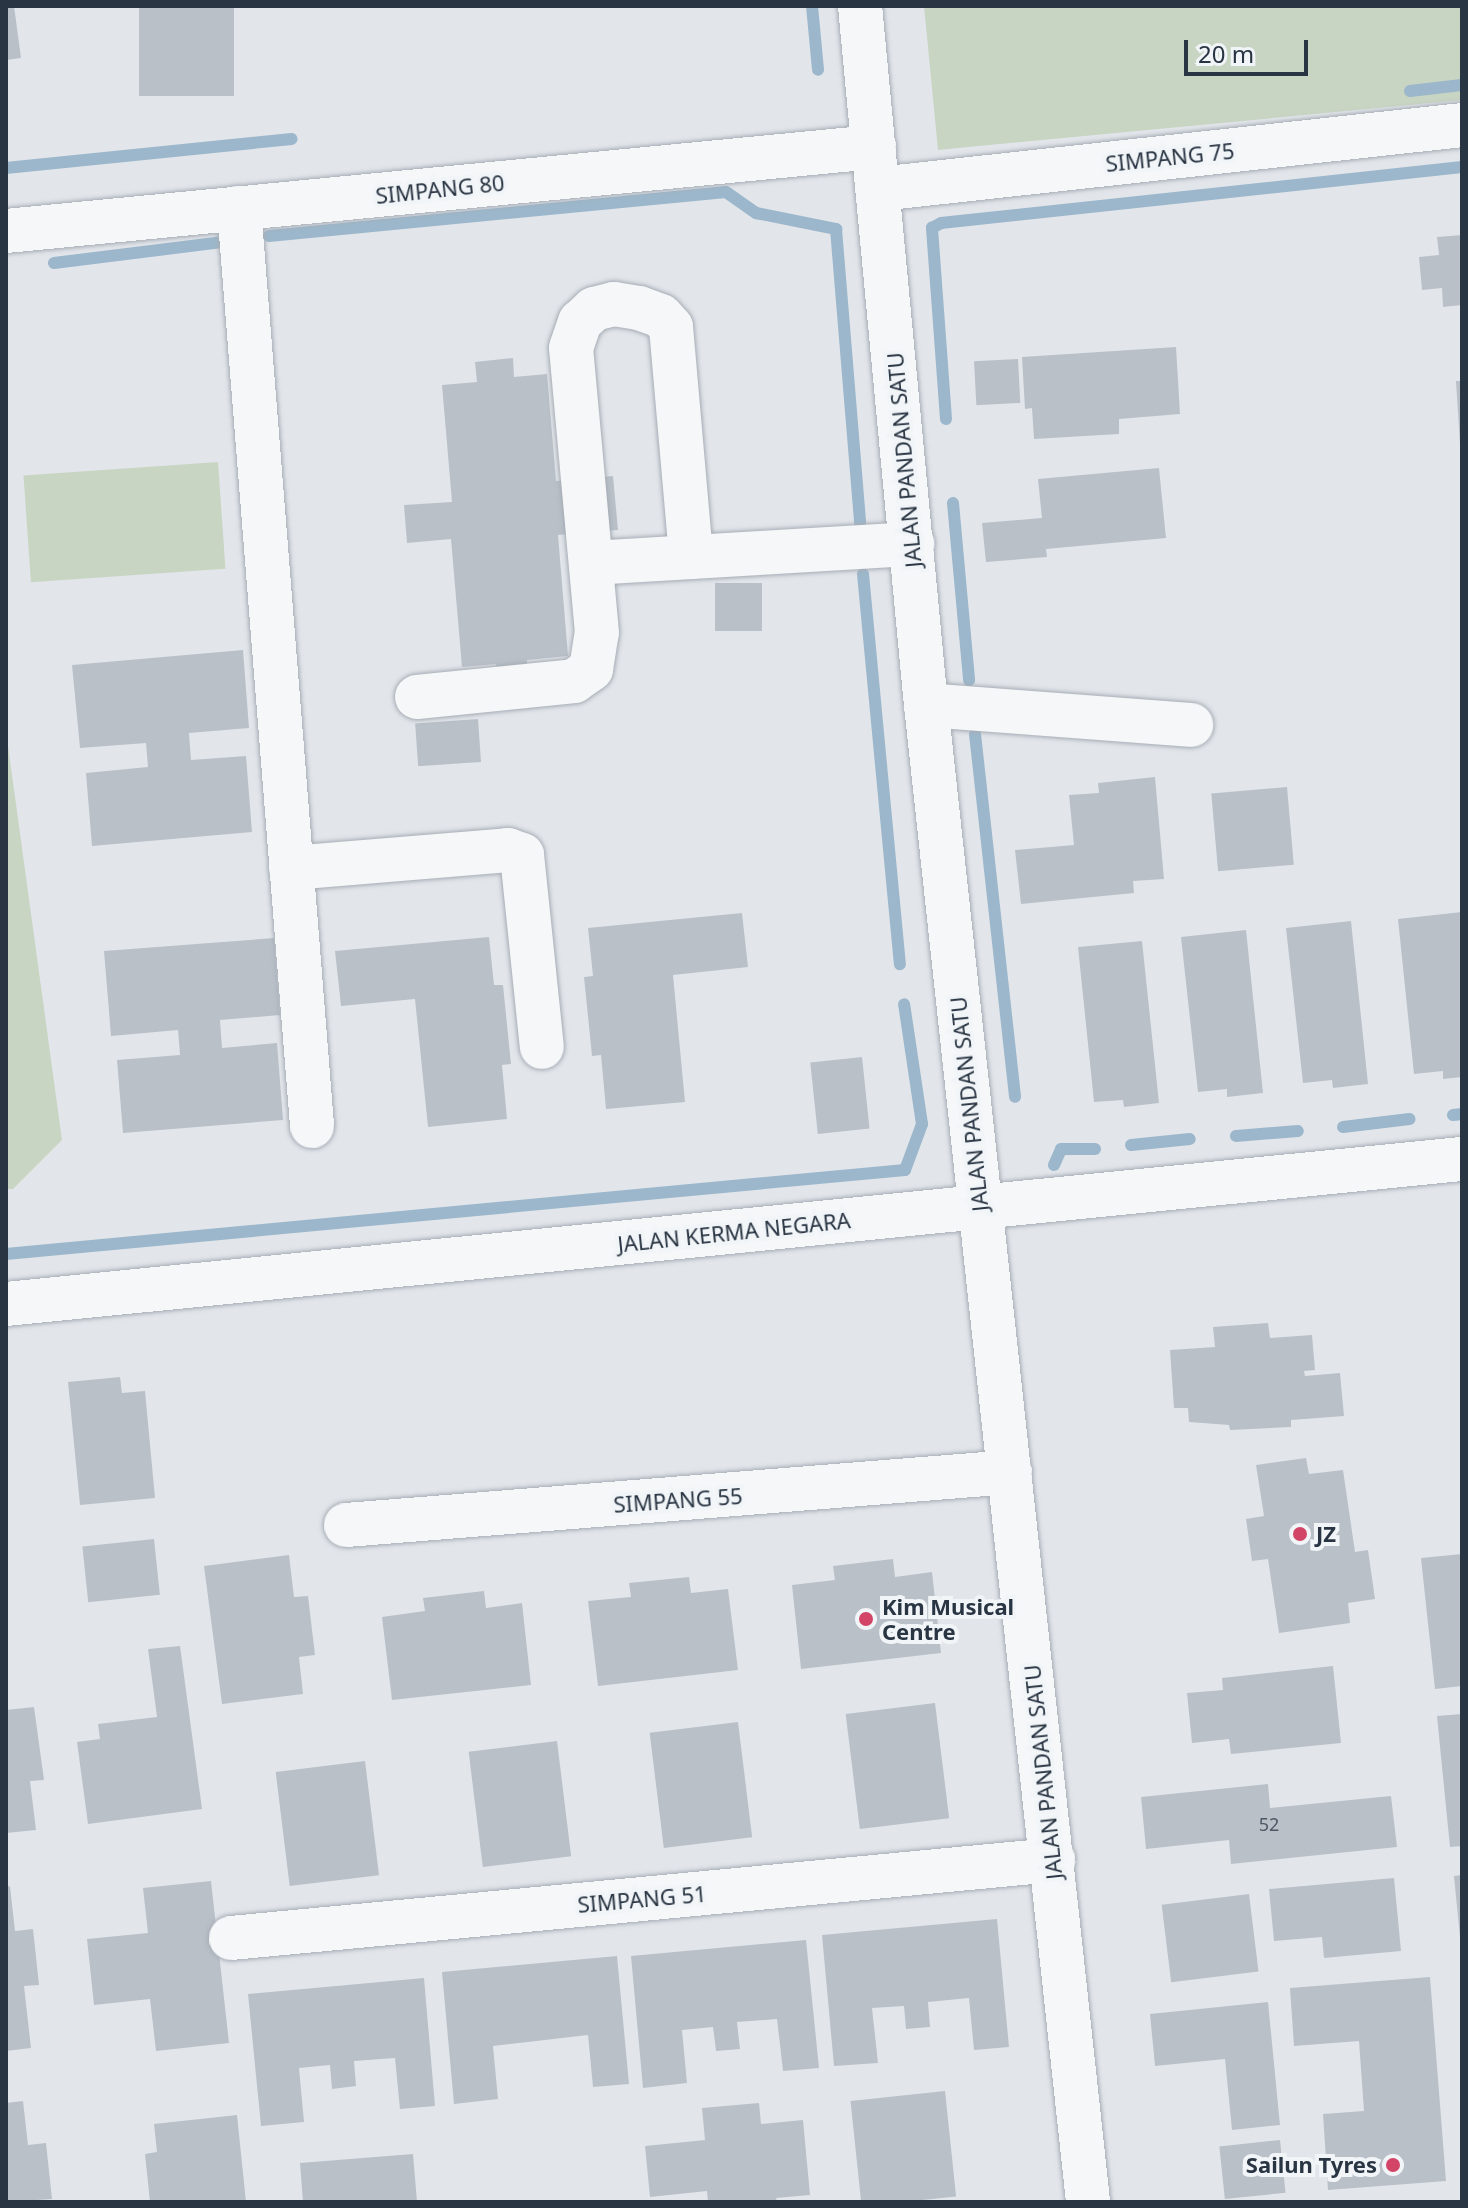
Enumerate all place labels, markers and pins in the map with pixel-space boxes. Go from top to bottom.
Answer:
place label: JZ [1316,1521,1336,1547]
marker: JZ [1291,1525,1309,1543]
place label: Kim Musical Centre [882,1593,1014,1644]
marker: Kim Musical Centre [857,1610,875,1628]
place label: Sailun Tyres [1246,2152,1377,2178]
marker: Sailun Tyres [1384,2156,1402,2174]

